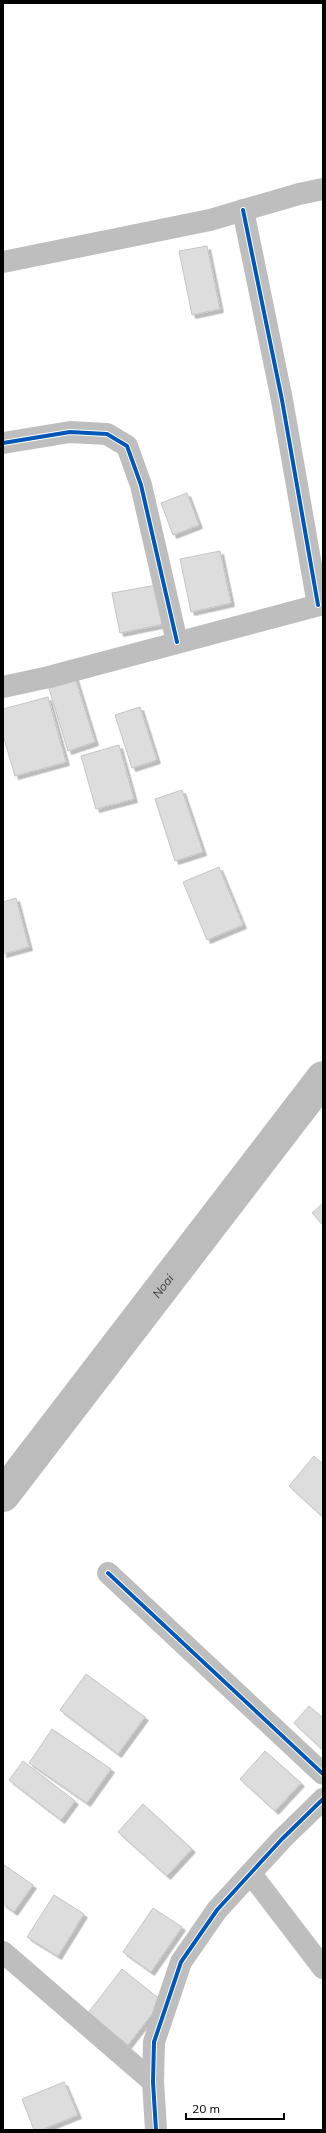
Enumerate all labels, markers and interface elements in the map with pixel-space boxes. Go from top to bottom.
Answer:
water label: Noai [149,1271,177,1301]
scale bar [186,2095,284,2121]
text: 20 m [192,2101,220,2116]

